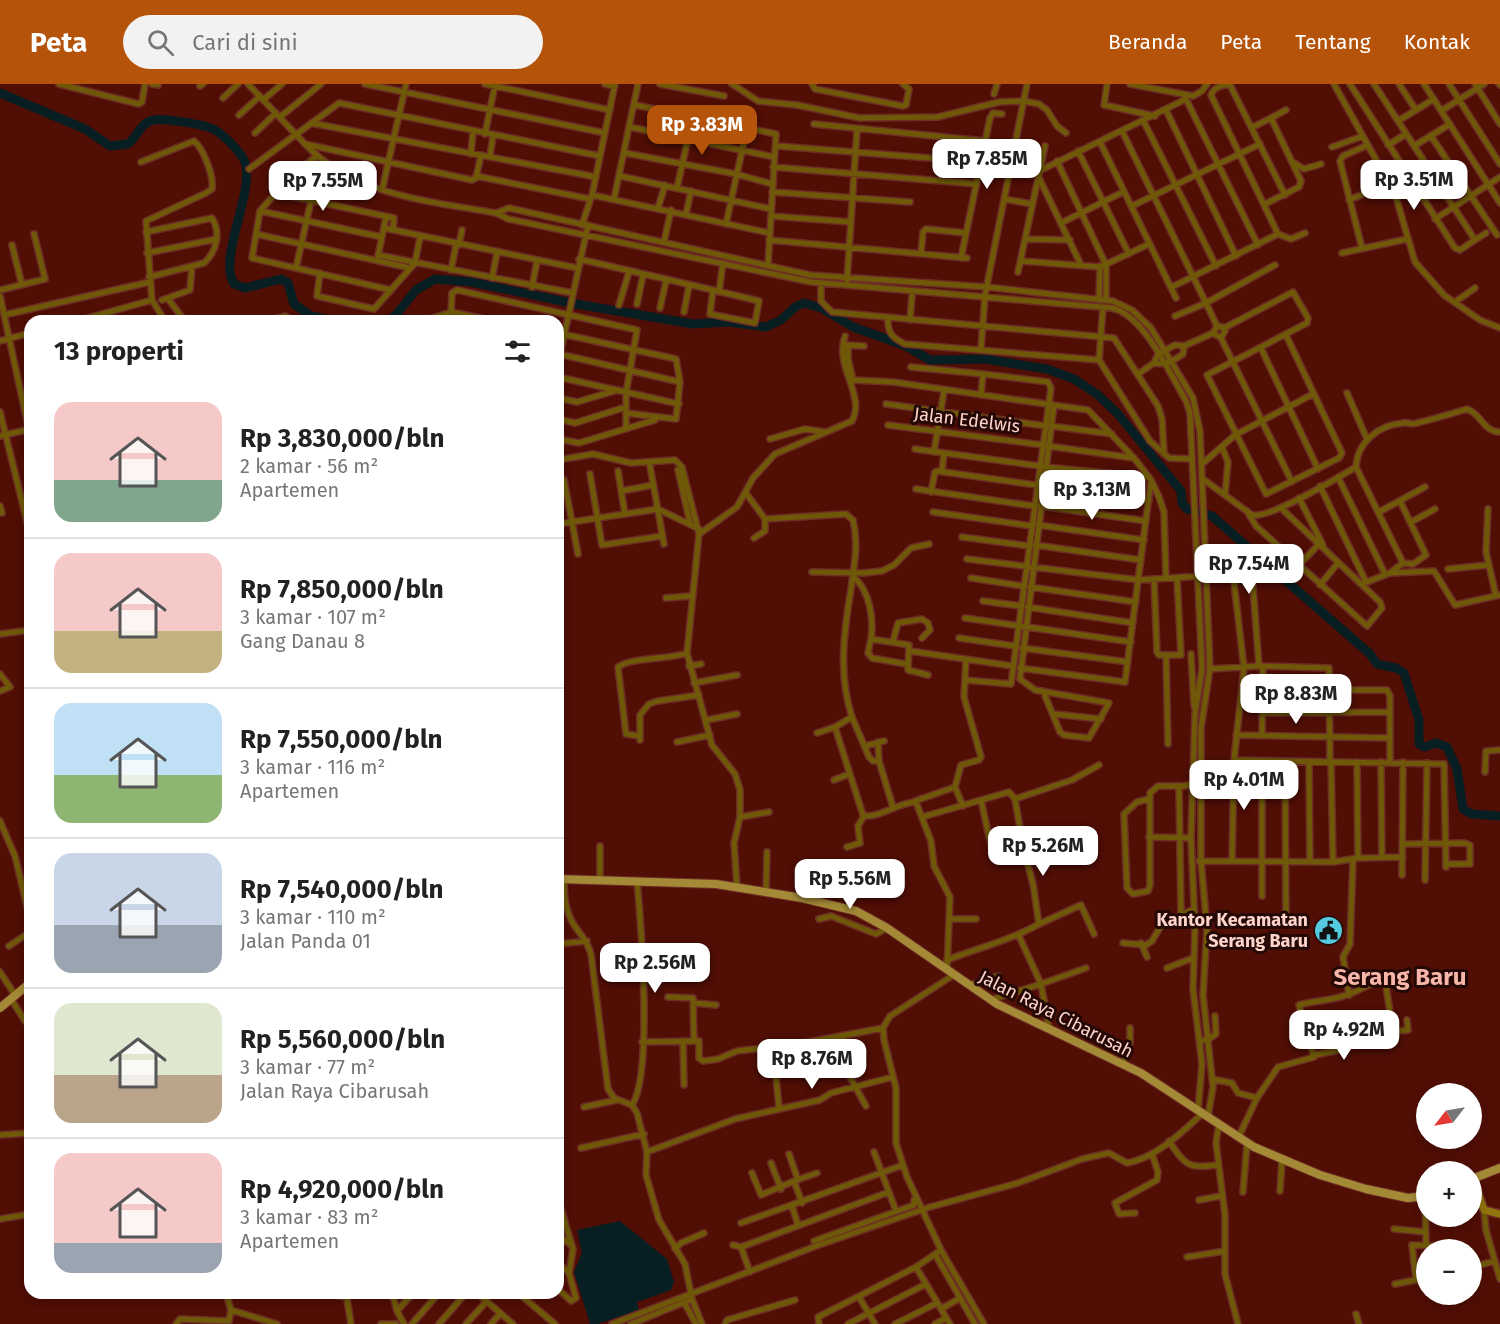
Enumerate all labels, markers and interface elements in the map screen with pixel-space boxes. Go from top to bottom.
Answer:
search box [123,15,543,69]
text: Peta [30,26,87,59]
icon: search [144,26,177,59]
text: Cari di sini [192,29,298,56]
text: Beranda [1108,29,1187,55]
text: Peta [1220,29,1262,55]
text: Tentang [1295,29,1371,55]
text: Kontak [1404,29,1470,55]
pin: Rp 3.83M [640,105,764,156]
text: Rp 3.83M [661,112,743,136]
pin: Rp 7.85M [925,139,1049,190]
text: Rp 7.85M [946,146,1028,170]
pin: Rp 3.51M [1352,160,1476,211]
pin: Rp 7.55M [261,161,385,212]
text: Rp 3.51M [1375,167,1454,191]
text: Rp 7.55M [283,168,363,192]
icon: filters [501,335,534,368]
text: 13 properti [54,336,184,367]
street label: Jalan Edelwis [913,403,1021,437]
text: Rp 3,830,000/bln [240,423,445,454]
icon: home [102,426,174,498]
text: 2 kamar · 56 m² [240,454,378,478]
pin: Rp 3.13M [1030,470,1154,521]
text: Rp 3.13M [1053,477,1131,501]
text: Apartemen [240,478,339,502]
pin: Rp 7.54M [1187,544,1311,595]
text: Rp 7.54M [1208,551,1290,575]
text: Rp 7,850,000/bln [240,574,444,605]
icon: home [102,577,174,649]
text: 3 kamar · 107 m² [240,605,386,629]
text: Gang Danau 8 [240,629,365,653]
pin: Rp 8.83M [1234,674,1358,725]
text: Rp 8.83M [1254,681,1338,705]
text: Rp 7,550,000/bln [240,724,443,755]
icon: home [102,727,174,799]
text: 3 kamar · 116 m² [240,755,385,779]
pin: Rp 4.01M [1182,760,1306,811]
text: Rp 4.01M [1203,767,1285,791]
text: Apartemen [240,779,339,803]
pin: Rp 5.26M [981,826,1105,877]
text: Rp 5.26M [1002,833,1084,857]
pin: Rp 5.56M [788,859,912,910]
text: Rp 5.56M [809,866,891,890]
text: Rp 7,540,000/bln [240,874,444,905]
icon: home [102,877,174,949]
text: 3 kamar · 110 m² [240,905,386,929]
place label: Kantor Kecamatan Serang Baru [1157,909,1308,952]
public building icon: Kantor Kecamatan Serang Baru [1313,914,1345,946]
text: Jalan Panda 01 [240,929,371,953]
pin: Rp 2.56M [593,943,717,994]
text: Rp 2.56M [614,950,696,974]
district label: Serang Baru [1334,963,1466,991]
street label: Jalan Raya Cibarusah [975,966,1137,1062]
pin: Rp 4.92M [1282,1010,1406,1061]
text: Rp 4.92M [1303,1017,1385,1041]
text: Rp 5,560,000/bln [240,1024,445,1055]
icon: home [102,1027,174,1099]
pin: Rp 8.76M [750,1039,874,1090]
text: Rp 8.76M [771,1046,853,1070]
text: 3 kamar · 77 m² [240,1055,375,1079]
text: Jalan Raya Cibarusah [240,1079,429,1103]
north arrow [1416,1083,1482,1149]
map controls [1416,1083,1482,1305]
button: + [1416,1161,1482,1227]
text: Rp 4,920,000/bln [240,1174,444,1205]
icon: home [102,1177,174,1249]
text: 3 kamar · 83 m² [240,1205,379,1229]
text: Apartemen [240,1229,339,1253]
button: − [1416,1239,1482,1305]

